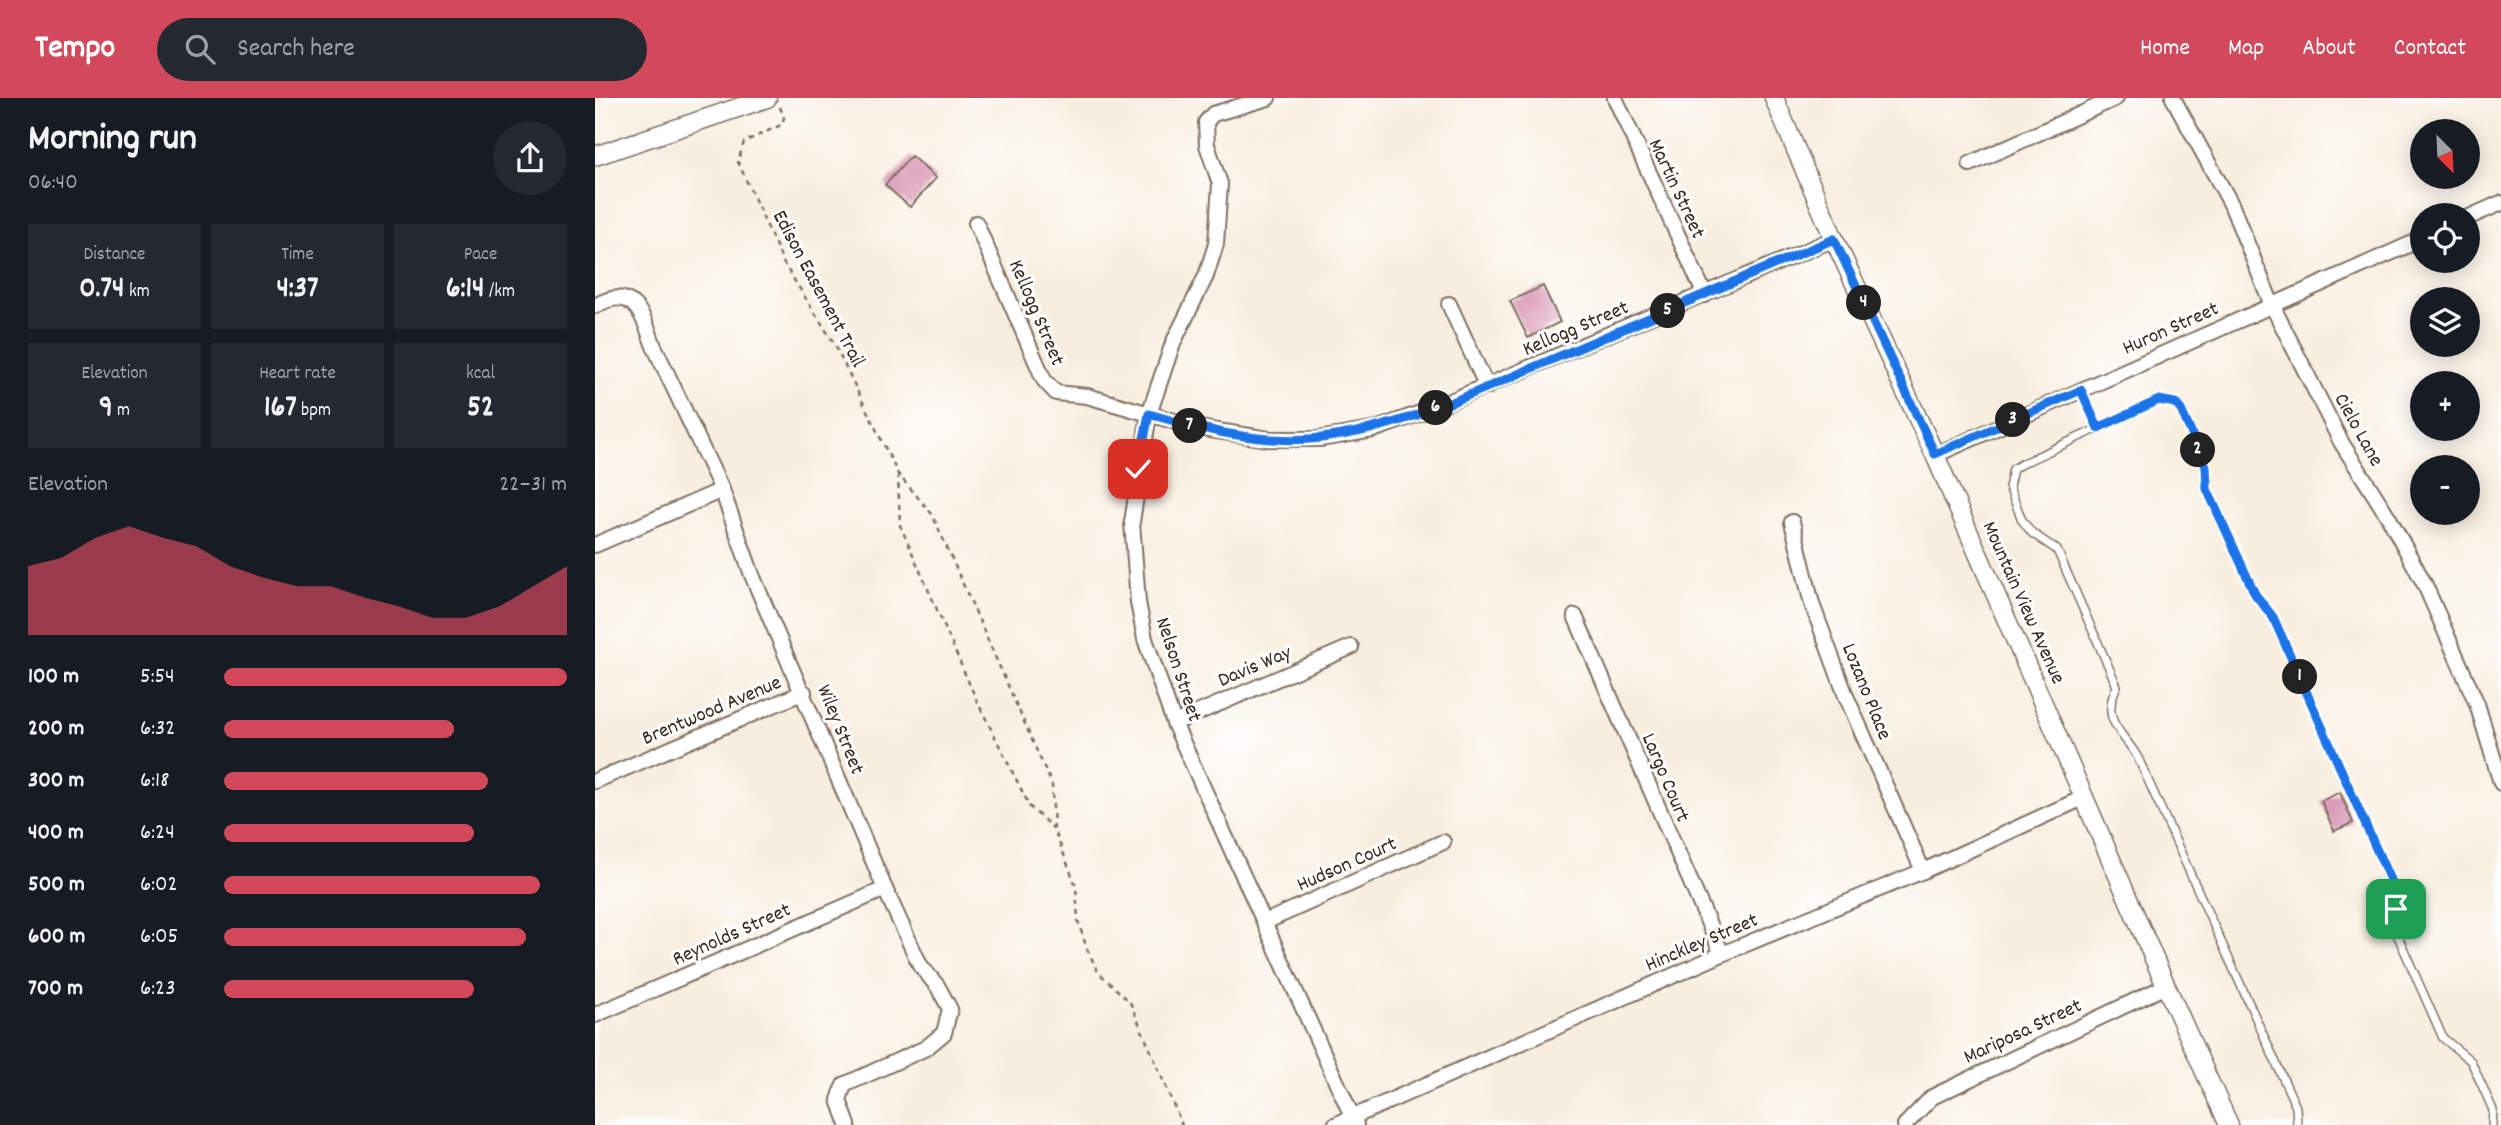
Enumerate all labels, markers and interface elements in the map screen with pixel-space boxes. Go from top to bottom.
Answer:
search box [157,18,647,81]
text: Tempo [35,26,115,73]
icon: search [181,30,219,68]
text: Search here [237,31,355,68]
text: Home [2140,32,2190,66]
text: Map [2228,32,2264,66]
text: About [2302,32,2356,66]
text: Contact [2394,32,2466,66]
text: Morning run [28,113,197,168]
north arrow [2410,119,2480,189]
map controls [2410,119,2480,525]
button: share [493,121,567,195]
street label: Martin Street [1639,134,1712,244]
text: 06:40 [28,167,78,200]
button: locate [2410,203,2480,273]
street label: Edison Easement Trail [763,205,871,373]
text: Distance [84,242,145,269]
text: Time [281,242,314,269]
text: Pace [464,242,497,269]
street label: Kellogg Street [999,256,1071,371]
text: 0.74 [79,269,125,312]
text: 4:37 [276,269,319,312]
text: 6:14 [446,269,485,312]
text: km [125,279,150,306]
text: /km [485,279,515,306]
pin: 4 [1847,286,1881,320]
button: layers [2410,287,2480,357]
text: 4 [1860,289,1867,316]
street label: Kellogg Street [1519,294,1634,366]
pin: 5 [1651,294,1685,328]
street label: Huron Street [2118,295,2224,364]
text: 5 [1663,297,1672,324]
text: Elevation [81,361,148,388]
text: Heart rate [259,361,336,388]
text: kcal [466,361,495,388]
button: + [2410,371,2480,441]
text: 9 [99,388,113,431]
text: 167 [264,388,297,431]
text: 52 [467,388,494,431]
street label: Cielo Lane [2325,388,2390,473]
pin: 6 [1419,390,1453,426]
text: 6 [1431,394,1440,421]
text: m [113,398,130,425]
text: bpm [297,398,331,425]
pin: 3 [1995,402,2031,438]
text: 3 [2008,406,2017,433]
pin: 7 [1173,408,1207,444]
text: 7 [1186,412,1193,439]
pin: 2 [2181,432,2215,468]
text: 2 [2193,436,2202,463]
pin [1108,439,1168,499]
icon: check [1119,450,1157,488]
button: − [2410,455,2480,525]
text: Elevation [28,469,108,502]
text: 22–31 m [499,469,567,502]
street label: Mountain View Avenue [1973,517,2072,689]
street label: Nelson Street [1146,614,1208,726]
street label: Davis Way [1214,639,1297,697]
street label: Lozano Place [1832,639,1898,745]
pin: 1 [2283,660,2317,694]
text: 100 m [28,661,79,694]
text: 5:54 [140,661,175,694]
text: 1 [2297,663,2302,690]
street label: Brentwood Avenue [638,669,787,755]
street label: Wiley Street [808,681,871,780]
text: 200 m [28,713,84,746]
text: 6:32 [140,713,175,746]
street label: Largo Court [1632,729,1696,827]
text: 300 m [28,765,84,798]
text: 6:18 [140,765,169,798]
text: 400 m [28,817,84,850]
text: 6:24 [140,817,175,850]
street label: Hudson Court [1292,830,1402,901]
text: 500 m [28,869,85,902]
text: 6:02 [140,869,178,902]
pin [2366,879,2426,939]
icon: arrive [2377,890,2415,928]
street label: Reynolds Street [668,896,796,975]
street label: Hinckley Street [1641,906,1763,981]
text: 600 m [28,921,85,954]
text: 6:05 [140,921,178,954]
text: 700 m [28,973,83,1006]
text: 6:23 [140,973,175,1006]
street label: Mariposa Street [1959,992,2088,1073]

